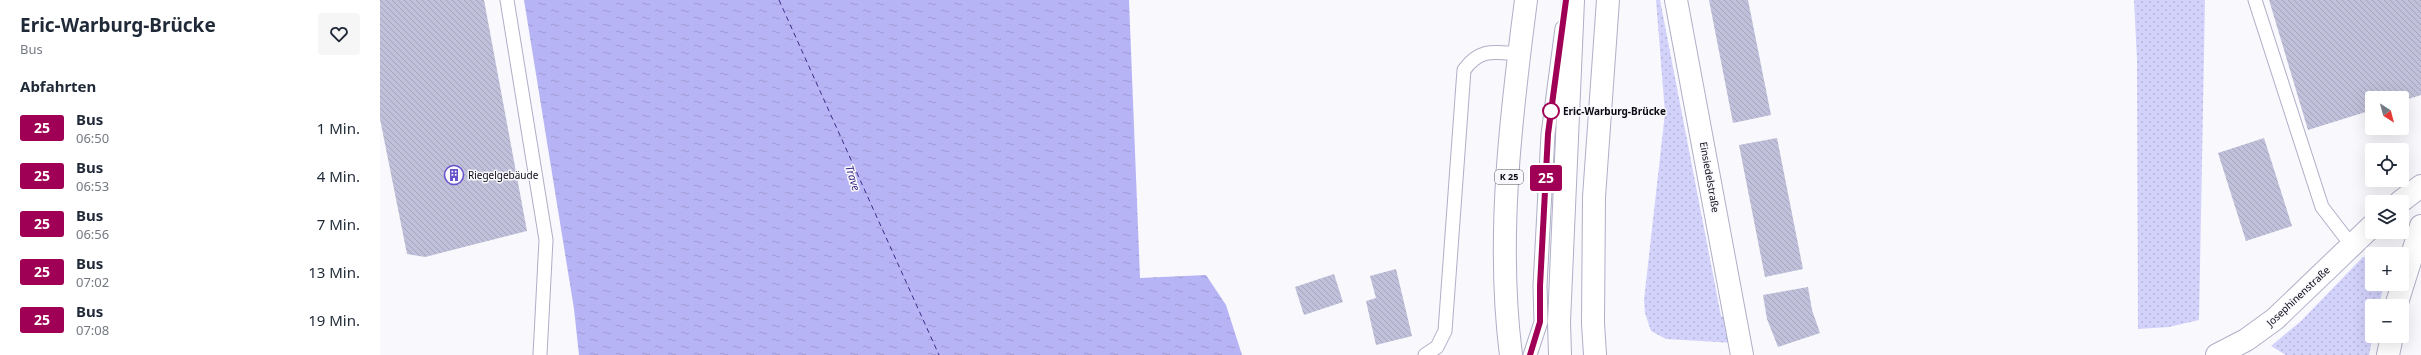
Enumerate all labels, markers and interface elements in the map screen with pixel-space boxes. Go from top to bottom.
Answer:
text: Eric-Warburg-Brücke [20,12,216,38]
button: heart [318,13,360,55]
text: Bus [20,40,43,58]
text: Abfahrten [20,76,96,96]
north arrow [2365,91,2409,135]
map controls [2365,91,2409,343]
marker: Eric-Warburg-Brücke [1542,102,1560,120]
place label: Eric-Warburg-Brücke [1563,104,1666,118]
text: Bus [76,109,103,129]
text: 25 [34,118,50,137]
text: 1 Min. [317,118,360,138]
text: 06:50 [76,129,109,147]
street label: Einsiedelstraße [1697,141,1723,214]
button: locate [2365,143,2409,187]
text: Bus [76,157,103,177]
water label: Trave [843,163,865,193]
building icon: Riegelgebäude [443,164,465,186]
line badge: 25 [1528,165,1564,191]
text: 25 [34,166,50,185]
text: 4 Min. [317,166,360,186]
place label: Riegelgebäude [468,168,539,182]
text: 25 [1538,168,1554,187]
road number: K 25 [1495,170,1523,184]
text: 06:53 [76,177,109,195]
button: layers [2365,195,2409,239]
text: Bus [76,205,103,225]
text: 25 [34,214,50,233]
text: 7 Min. [317,214,360,234]
text: 06:56 [76,225,109,243]
button: + [2365,247,2409,291]
text: Bus [76,253,103,273]
text: 25 [34,262,50,281]
text: 13 Min. [308,262,360,282]
street label: Josephinenstraße [2263,263,2333,330]
text: 07:02 [76,273,109,291]
button: − [2365,299,2409,343]
text: Bus [76,301,103,321]
text: 25 [34,310,50,329]
text: 19 Min. [308,310,360,330]
text: 07:08 [76,321,109,339]

